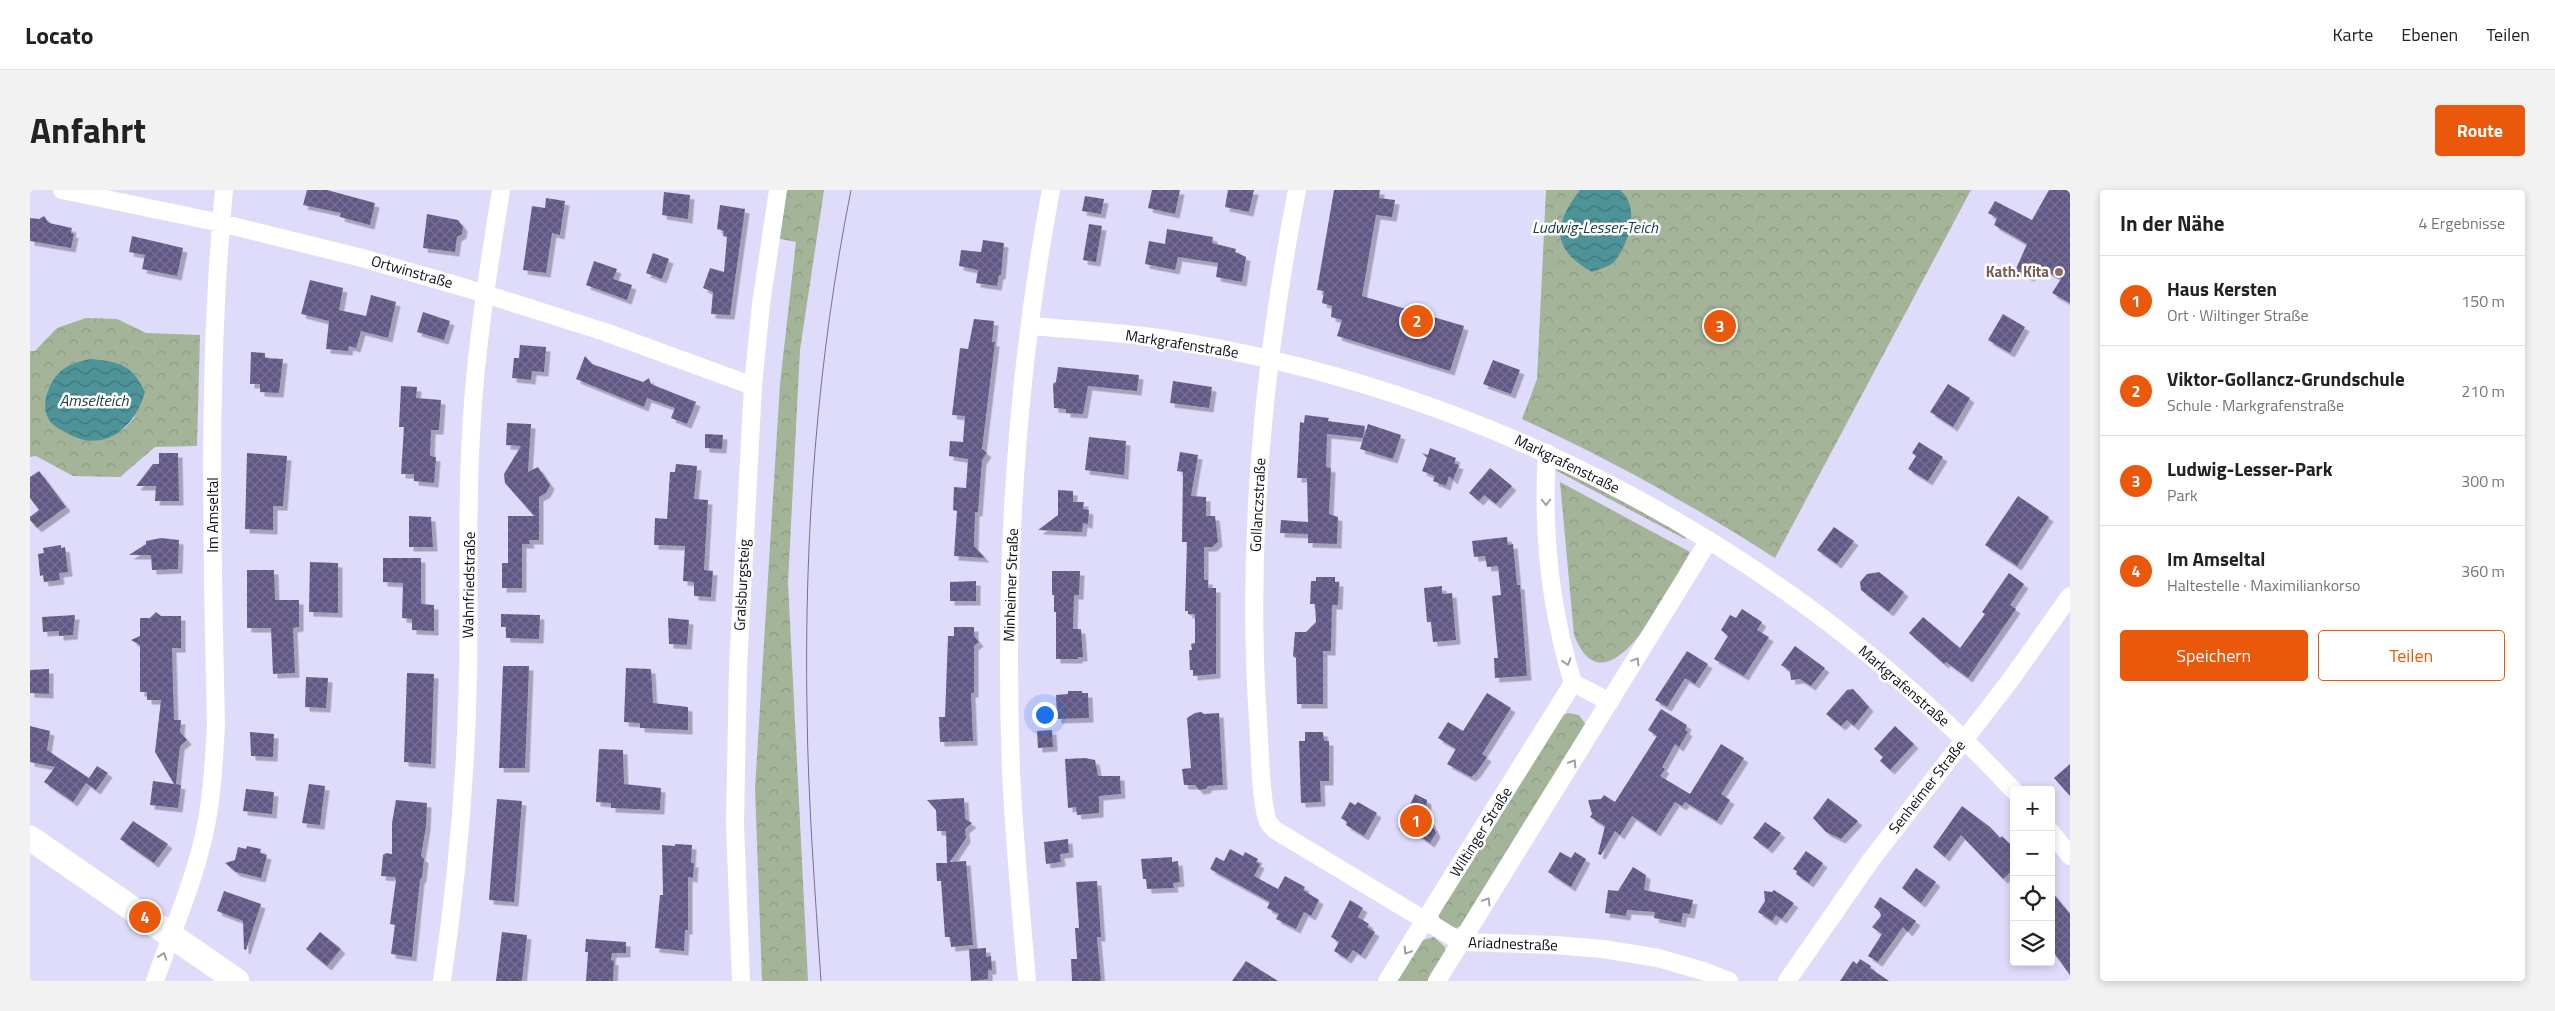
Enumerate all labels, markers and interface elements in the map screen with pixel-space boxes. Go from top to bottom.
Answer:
text: Locato [25,17,94,53]
text: Karte [2332,21,2373,48]
text: Ebenen [2401,21,2458,48]
text: Teilen [2486,21,2530,48]
text: Anfahrt [30,103,146,157]
button: Route [2435,105,2525,156]
text: In der Nähe [2120,207,2225,239]
text: 4 Ergebnisse [2418,211,2505,235]
water label: Ludwig-Lesser-Teich [1532,215,1659,239]
street label: Ortwinstraße [368,249,456,294]
place label: Kath. Kita [1986,260,2049,283]
marker: Kath. Kita [2053,266,2065,278]
text: Haus Kersten [2167,274,2277,303]
text: 1 [2132,289,2140,313]
text: 150 m [2461,289,2505,313]
pin: 2 [1401,302,1433,340]
text: Ort · Wiltinger Straße [2167,303,2309,327]
pin: 3 [1704,307,1736,345]
street label: Markgrafenstraße [1124,323,1240,364]
text: Viktor-Gollancz-Grundschule [2167,364,2405,393]
text: 2 [2132,379,2140,403]
text: 210 m [2461,379,2505,403]
water label: Amselteich [59,388,130,412]
text: Schule · Markgrafenstraße [2167,393,2344,417]
street label: Markgrafenstraße [1511,428,1624,499]
text: Ludwig-Lesser-Park [2167,454,2332,483]
street label: Gollanczstraße [1244,457,1271,553]
text: 3 [2132,469,2140,493]
text: 300 m [2461,469,2505,493]
street label: Im Amseltal [201,477,224,553]
text: Park [2167,483,2198,507]
one-way arrow [1541,498,1551,506]
street label: Minheimer Straße [997,528,1024,642]
street label: Wahnfriedstraße [456,531,481,639]
street label: Gralsburgsteig [728,538,755,631]
text: Im Amseltal [2167,544,2265,573]
text: 4 [2132,559,2140,583]
text: 360 m [2461,559,2505,583]
text: Haltestelle · Maximiliankorso [2167,573,2361,597]
button: Speichern [2120,630,2308,681]
button: Teilen [2318,630,2505,681]
street label: Markgrafenstraße [1854,639,1955,732]
one-way arrow [1561,657,1571,666]
one-way arrow [1629,657,1639,666]
your location [1032,702,1058,728]
street label: Senheimer Straße [1883,735,1971,838]
one-way arrow [1567,760,1577,769]
street label: Wiltinger Straße [1444,782,1518,881]
map controls [2010,786,2055,966]
button: + [2010,786,2055,831]
pin: 1 [1400,802,1432,840]
button: − [2010,831,2055,876]
button: locate [2010,876,2055,921]
pin: 4 [129,898,161,936]
one-way arrow [1481,898,1490,907]
button: layers [2010,921,2055,966]
street label: Ariadnestraße [1468,930,1558,957]
one-way arrow [1403,946,1413,955]
one-way arrow [157,953,167,961]

